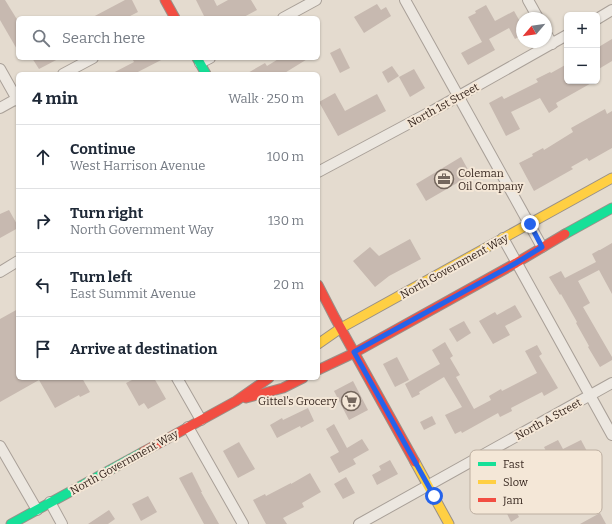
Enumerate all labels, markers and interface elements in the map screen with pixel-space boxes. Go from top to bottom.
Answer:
north arrow [516,12,552,48]
map controls [564,12,600,84]
button: + [564,12,600,48]
search box [16,16,320,60]
icon: search [30,27,52,49]
text: Search here [62,29,145,47]
button: − [564,48,600,84]
street label: North 1st Street [405,80,481,130]
text: 4 min [32,88,78,109]
text: Walk · 250 m [228,91,304,106]
text: Continue [70,140,136,158]
icon: ahead [32,146,54,168]
text: 100 m [267,149,304,164]
text: West Harrison Avenue [70,158,205,173]
place label: Coleman Oil Company [458,167,523,193]
office icon: Coleman Oil Company [433,168,455,190]
text: Turn right [70,204,143,222]
icon: right [32,210,54,232]
text: 130 m [268,213,304,228]
route end [521,215,539,233]
text: North Government Way [70,222,214,237]
street label: North Government Way [398,231,511,302]
text: Turn left [70,268,132,286]
icon: left [32,274,54,296]
text: 20 m [274,277,304,292]
text: East Summit Avenue [70,286,196,301]
icon: arrive [32,338,54,360]
text: Arrive at destination [70,340,217,358]
supermarket icon: Gittel's Grocery [340,390,362,412]
place label: Gittel's Grocery [258,395,337,408]
street label: North A Street [513,396,584,443]
street label: North Government Way [68,427,181,498]
legend [470,450,602,514]
text: Fast [503,458,524,471]
text: Slow [503,476,528,489]
route start [425,487,443,505]
text: Jam [502,494,523,507]

